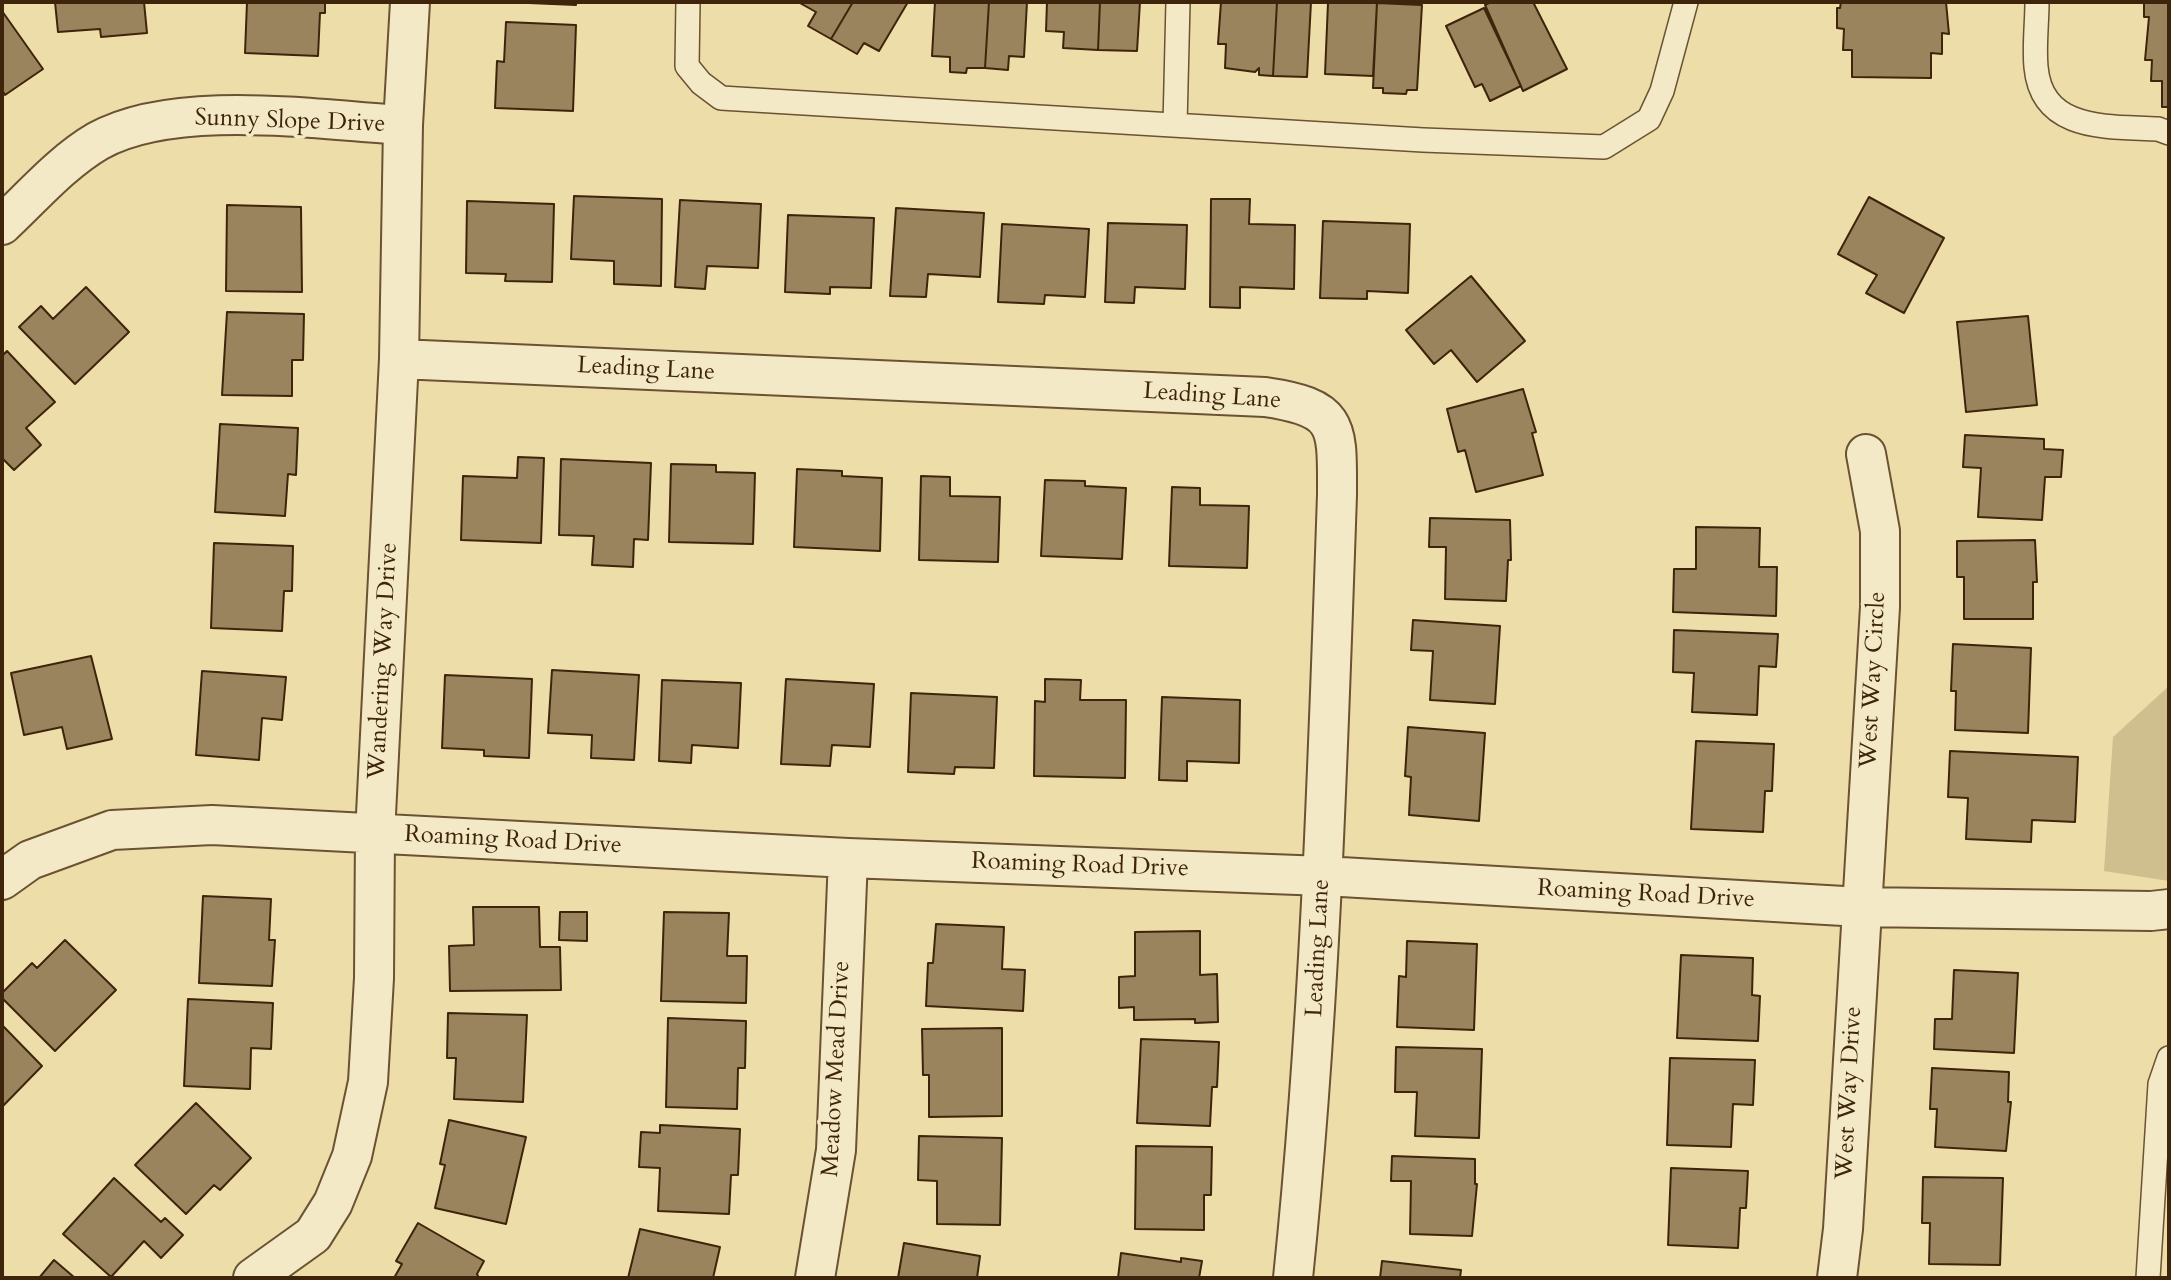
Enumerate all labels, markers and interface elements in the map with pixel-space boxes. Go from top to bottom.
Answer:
street label: Sunny Slope Drive [194,104,386,140]
street label: Leading Lane [576,352,716,388]
street label: Leading Lane [1142,378,1282,416]
street label: Wandering Way Drive [363,542,405,780]
street label: West Way Circle [1855,591,1893,769]
street label: Roaming Road Drive [403,821,623,861]
street label: Roaming Road Drive [971,848,1189,884]
street label: Roaming Road Drive [1536,875,1756,915]
street label: Leading Lane [1301,878,1337,1018]
street label: Meadow Mead Drive [817,960,857,1178]
street label: West Way Drive [1831,1006,1869,1180]

